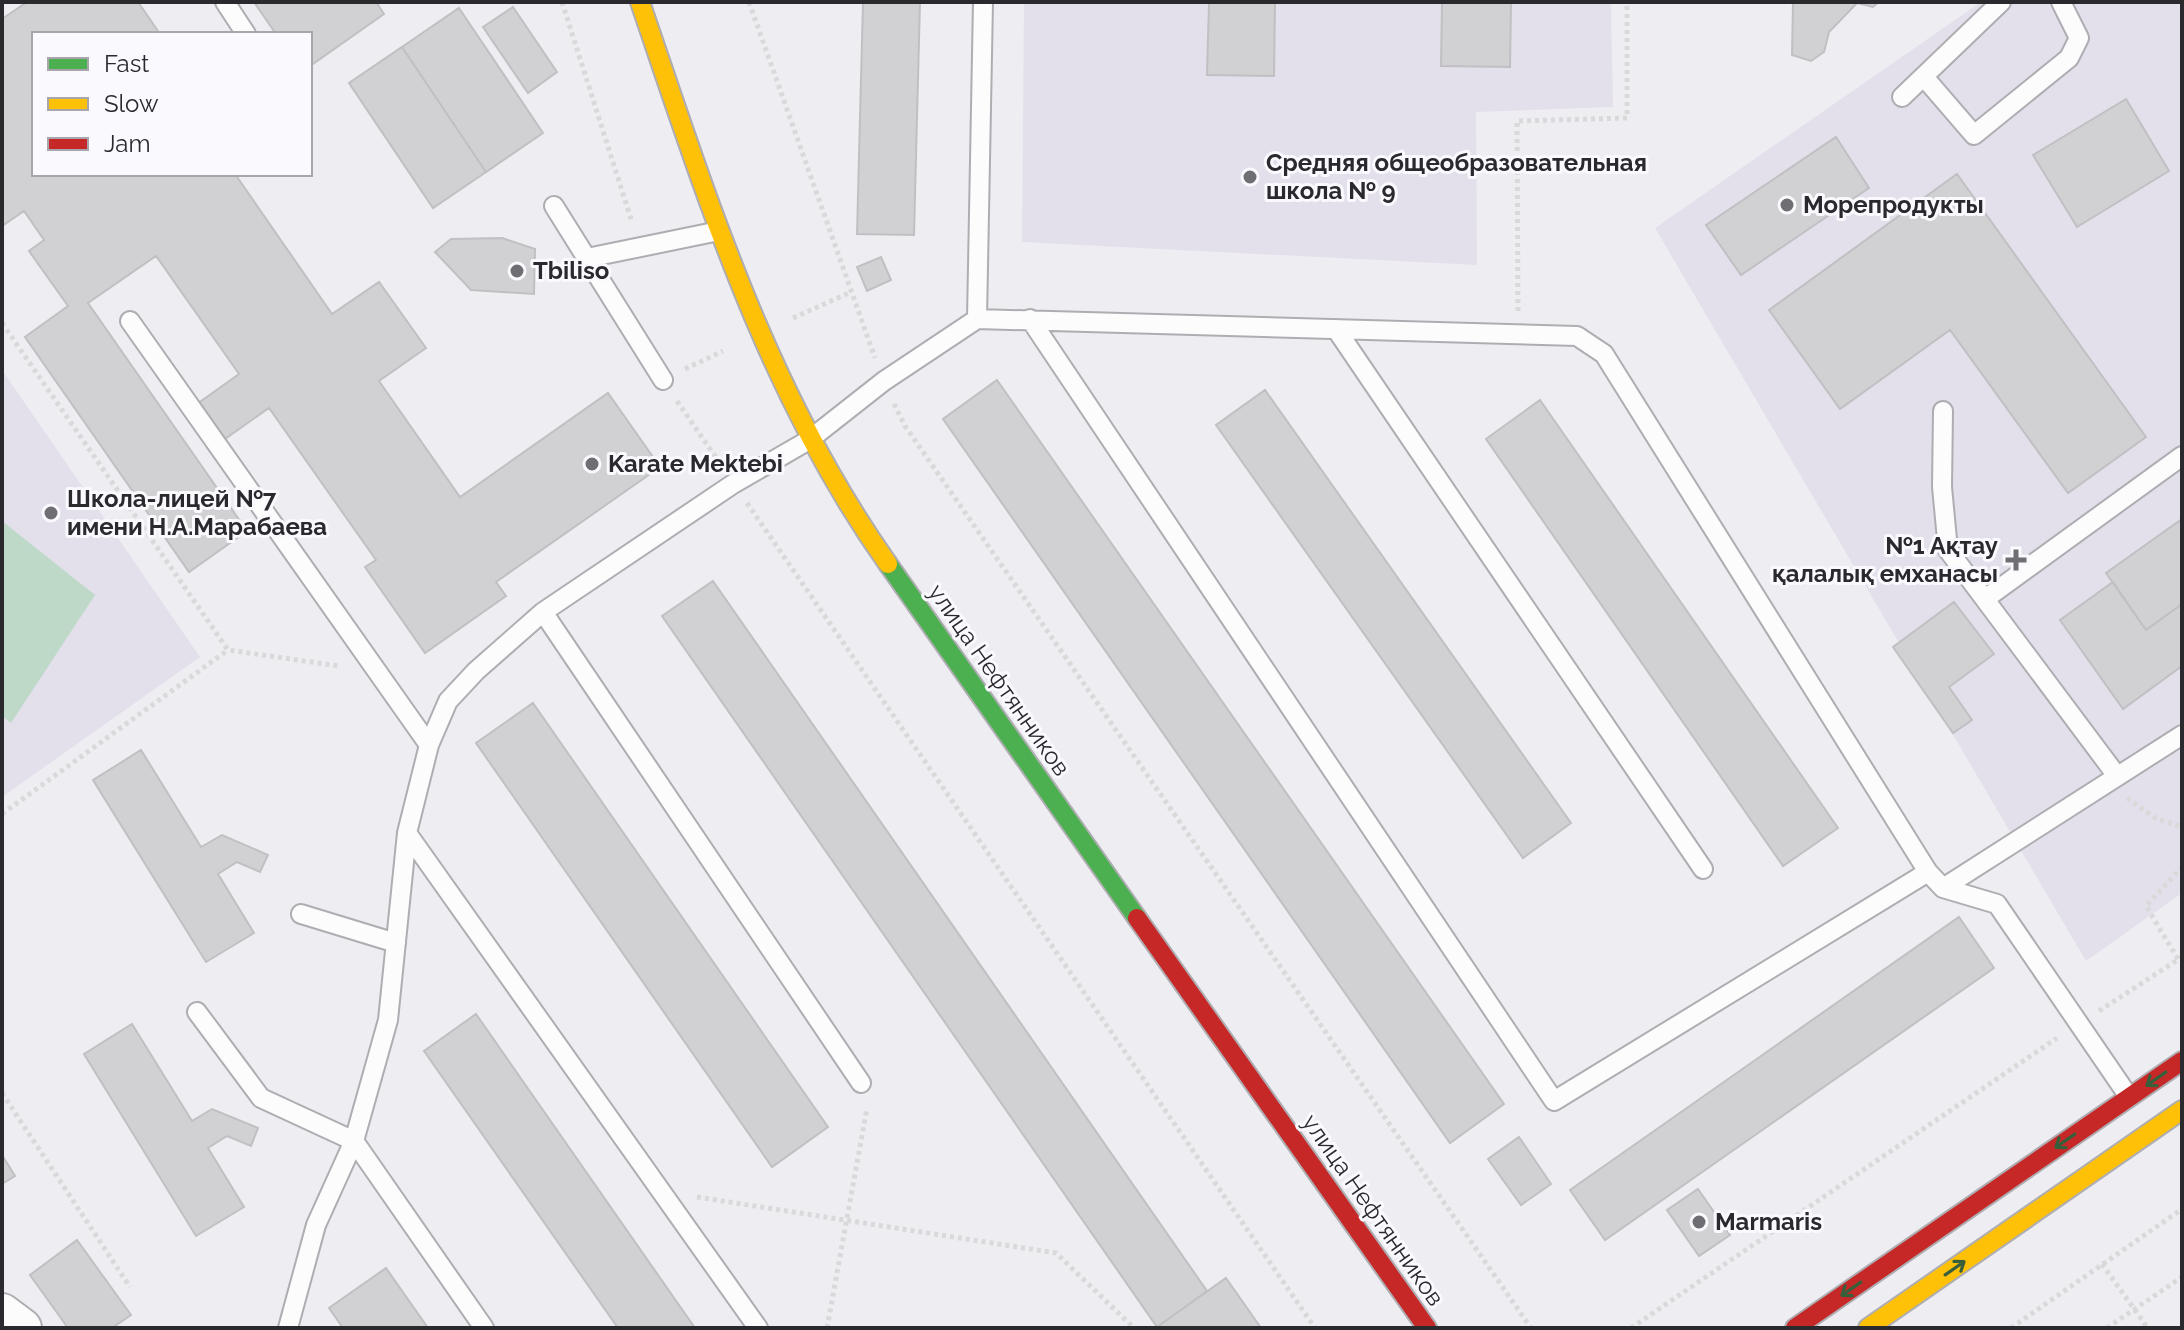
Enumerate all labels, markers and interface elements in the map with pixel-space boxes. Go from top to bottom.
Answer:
legend [32,32,312,176]
text: Fast [104,49,149,78]
text: Slow [104,89,159,118]
text: Jam [104,129,150,158]
place label: Средняя общеобразовательная школа № 9 [1266,148,1647,205]
marker: Средняя общеобразовательная школа № 9 [1241,168,1259,186]
place label: Морепродукты [1803,190,1984,219]
marker: Морепродукты [1778,196,1796,214]
place label: Tbiliso [533,256,609,285]
marker: Tbiliso [508,262,526,280]
place label: Karate Mektebi [608,449,783,478]
marker: Karate Mektebi [583,455,601,473]
place label: Школа-лицей №7 имени Н.А.Марабаева [67,484,327,541]
marker: Школа-лицей №7 имени Н.А.Марабаева [42,504,60,522]
place label: №1 Ақтау қалалық емханасы [1772,531,1998,588]
marker: №1 Ақтау қалалық емханасы [2005,549,2027,571]
street label: улица Нефтянников [922,578,1076,781]
one-way arrow [2145,1071,2167,1087]
street label: улица Нефтянников [1296,1108,1450,1311]
one-way arrow [2054,1133,2076,1149]
place label: Marmaris [1715,1207,1822,1236]
marker: Marmaris [1690,1213,1708,1231]
one-way arrow [1943,1260,1965,1276]
one-way arrow [1840,1281,1862,1297]

